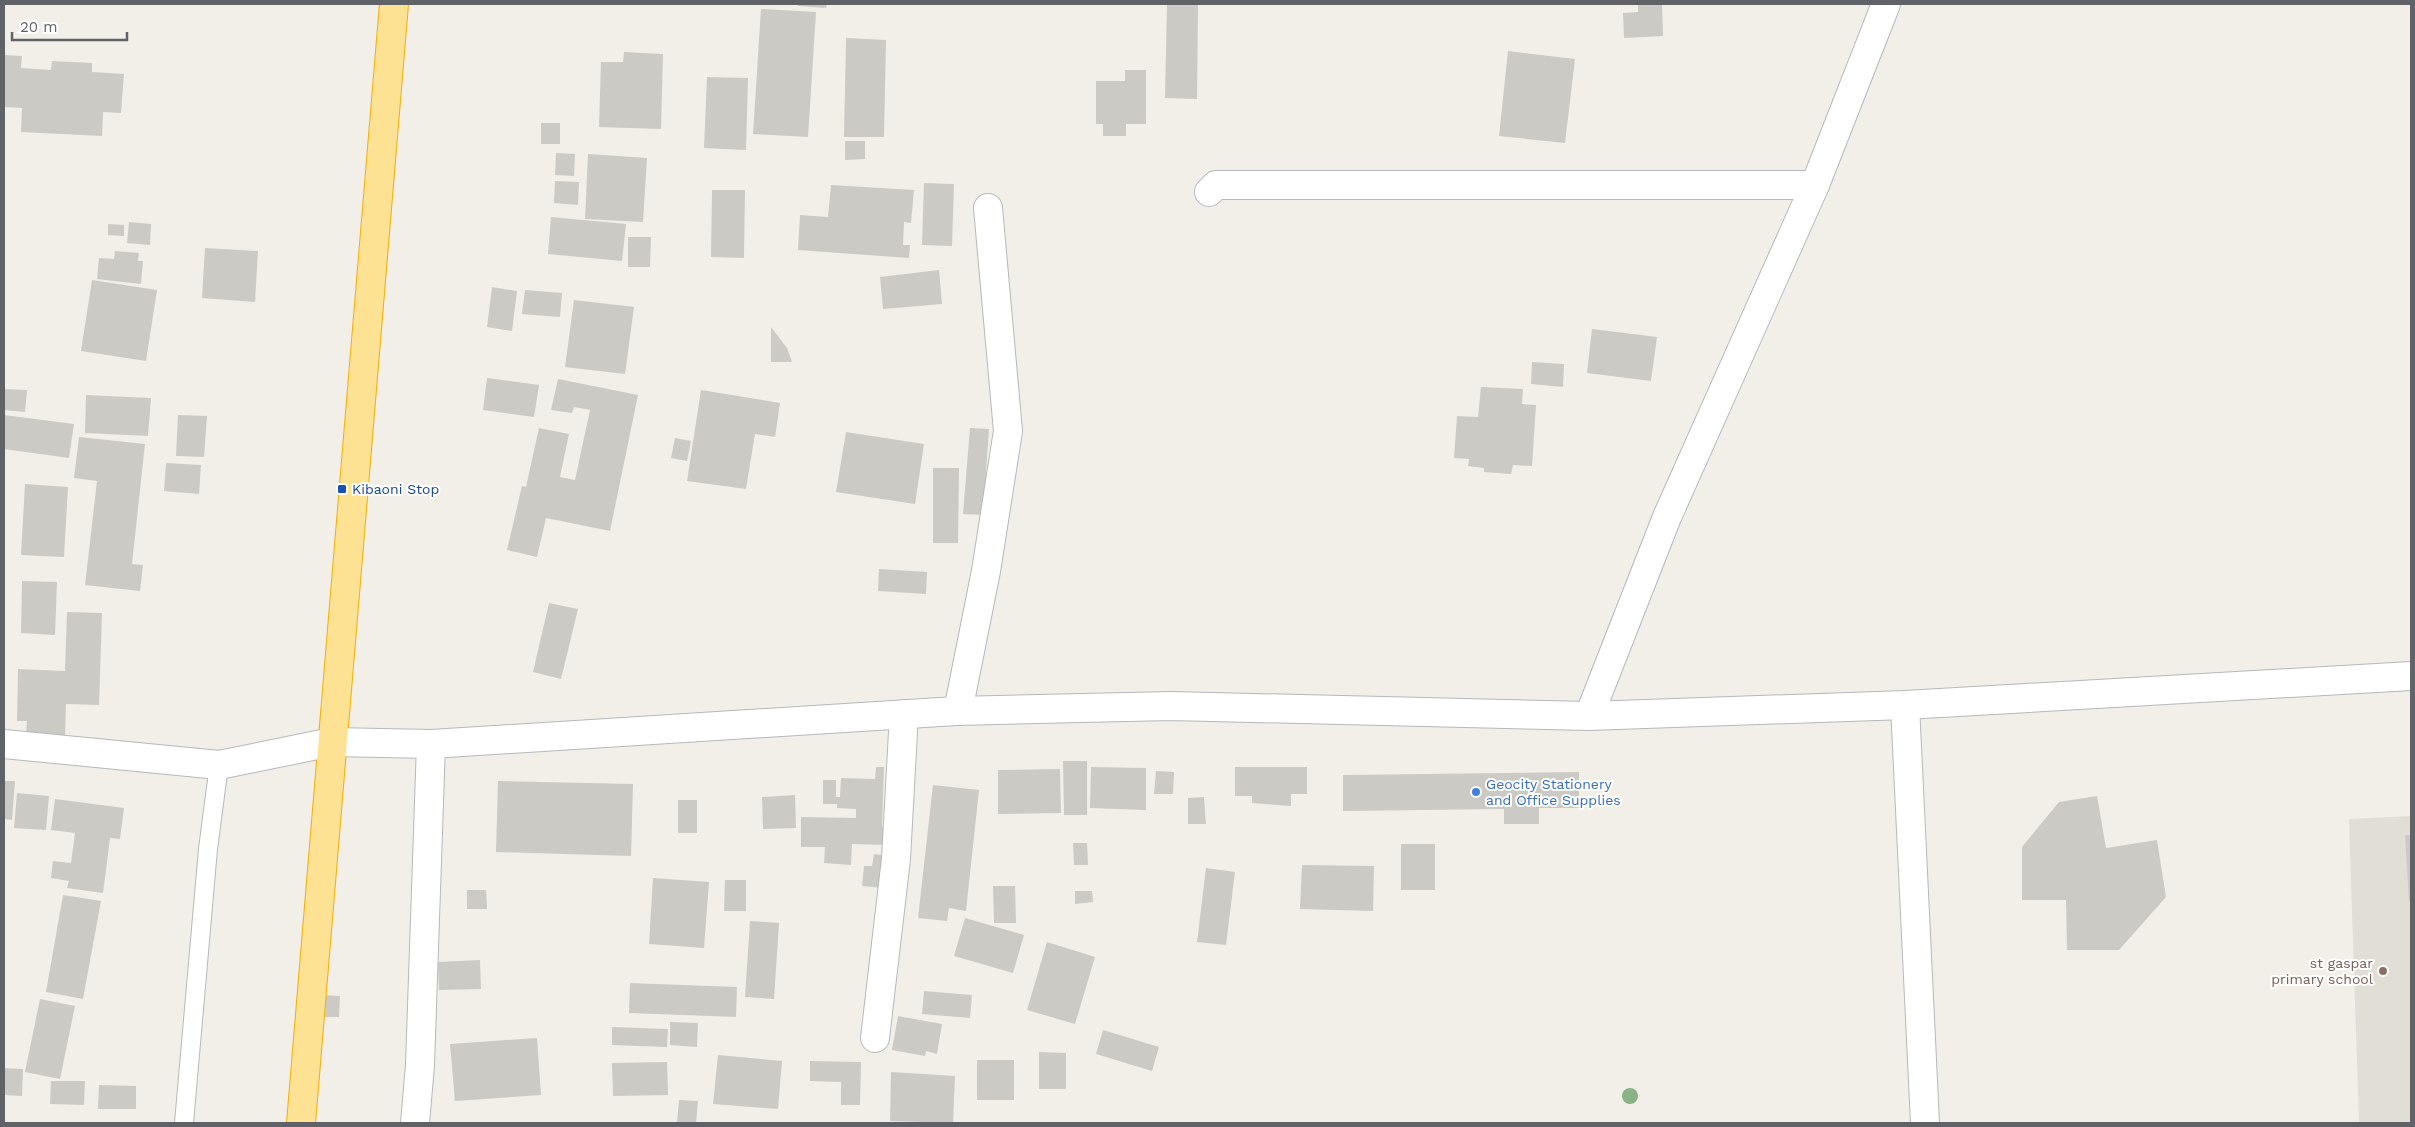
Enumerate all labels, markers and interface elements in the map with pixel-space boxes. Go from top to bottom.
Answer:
scale bar [12,10,128,42]
text: 20 m [20,18,58,36]
place label: Kibaoni Stop [352,481,439,497]
marker: Kibaoni Stop [336,483,348,495]
place label: Geocity Stationery and Office Supplies [1486,776,1621,808]
marker: Geocity Stationery and Office Supplies [1470,786,1482,798]
place label: st gaspar primary school [2271,955,2374,987]
marker: st gaspar primary school [2377,965,2389,977]

